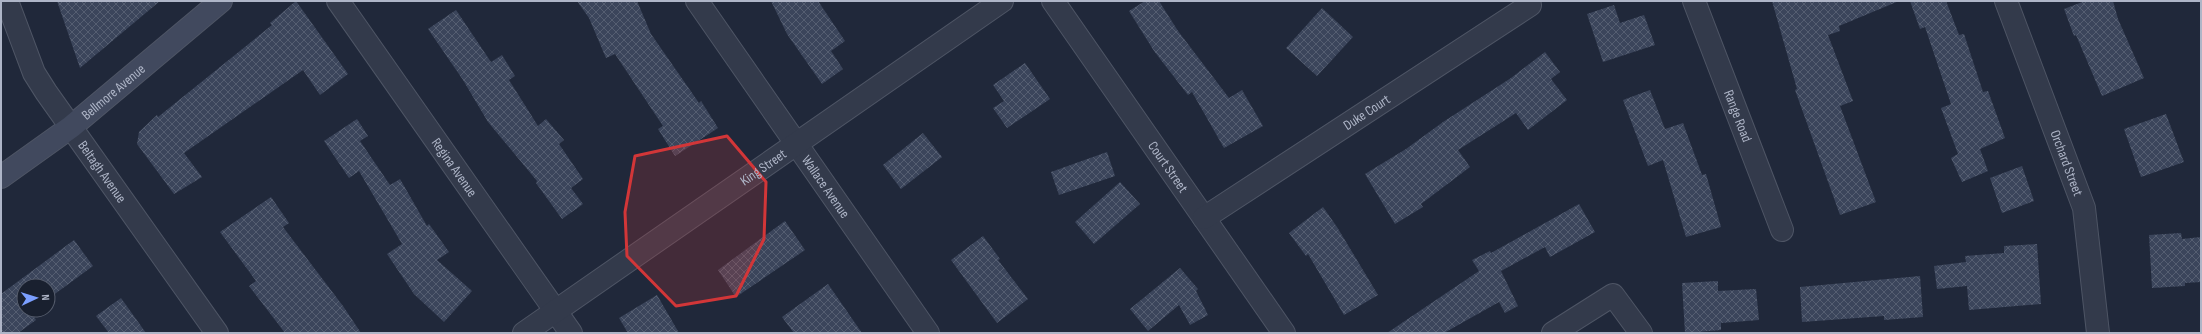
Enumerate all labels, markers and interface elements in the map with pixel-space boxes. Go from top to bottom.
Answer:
street label: Bellmore Avenue [78,60,148,123]
street label: Range Road [1720,87,1756,144]
street label: Duke Court [1340,90,1393,133]
street label: Orchard Street [2047,128,2087,198]
street label: Regina Avenue [428,134,481,200]
street label: Beltagh Avenue [75,137,130,206]
street label: Court Street [1145,138,1192,196]
street label: King Street [737,145,789,189]
street label: Wallace Avenue [798,152,854,221]
north arrow [16,278,56,318]
text: N [39,294,52,301]

